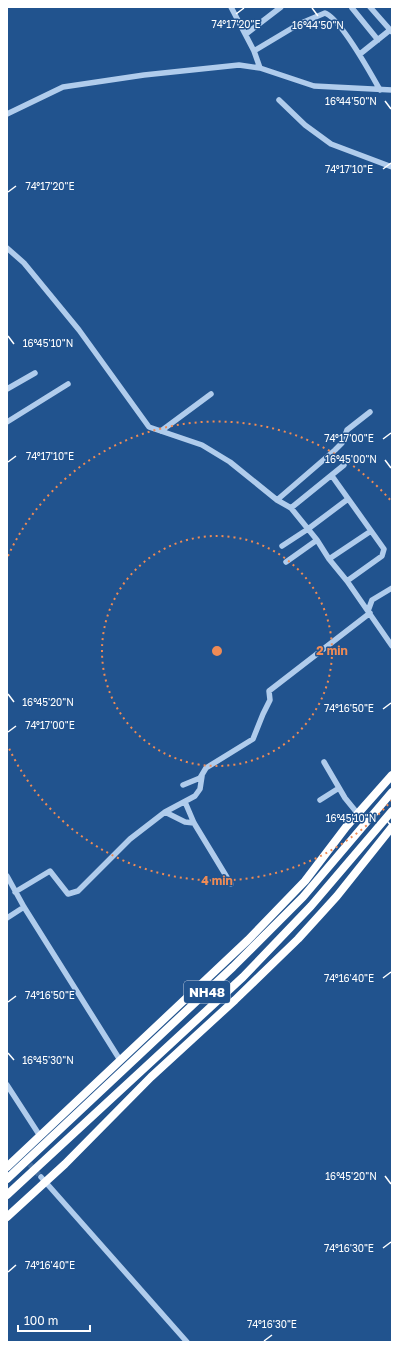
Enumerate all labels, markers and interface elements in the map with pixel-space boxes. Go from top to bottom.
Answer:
text: 74°17'20"E [211,18,261,30]
text: 16°44'50"N [292,19,344,31]
text: 16°44'50"N [325,95,377,107]
text: 74°17'10"E [325,163,373,175]
text: 74°17'20"E [25,180,75,192]
text: 16°45'10"N [23,337,73,349]
text: 74°17'00"E [324,432,374,444]
text: 74°17'10"E [26,450,74,462]
text: 16°45'00"N [325,453,377,465]
text: 2 min [316,643,348,658]
centre of rings [210,644,224,658]
text: 16°45'20"N [22,696,74,708]
text: 74°16'50"E [324,702,374,714]
text: 74°17'00"E [25,719,75,731]
text: 16°45'10"N [326,812,376,824]
text: 4 min [201,873,233,888]
text: 74°16'40"E [324,972,374,984]
road number: NH48 [184,981,230,1003]
text: 74°16'50"E [25,989,75,1001]
text: 16°45'30"N [22,1054,74,1066]
text: 16°45'20"N [325,1170,377,1182]
text: 74°16'30"E [324,1242,374,1254]
text: 74°16'40"E [25,1259,75,1271]
scale bar [18,1307,90,1333]
text: 100 m [24,1313,58,1328]
text: 74°16'30"E [247,1318,297,1330]

